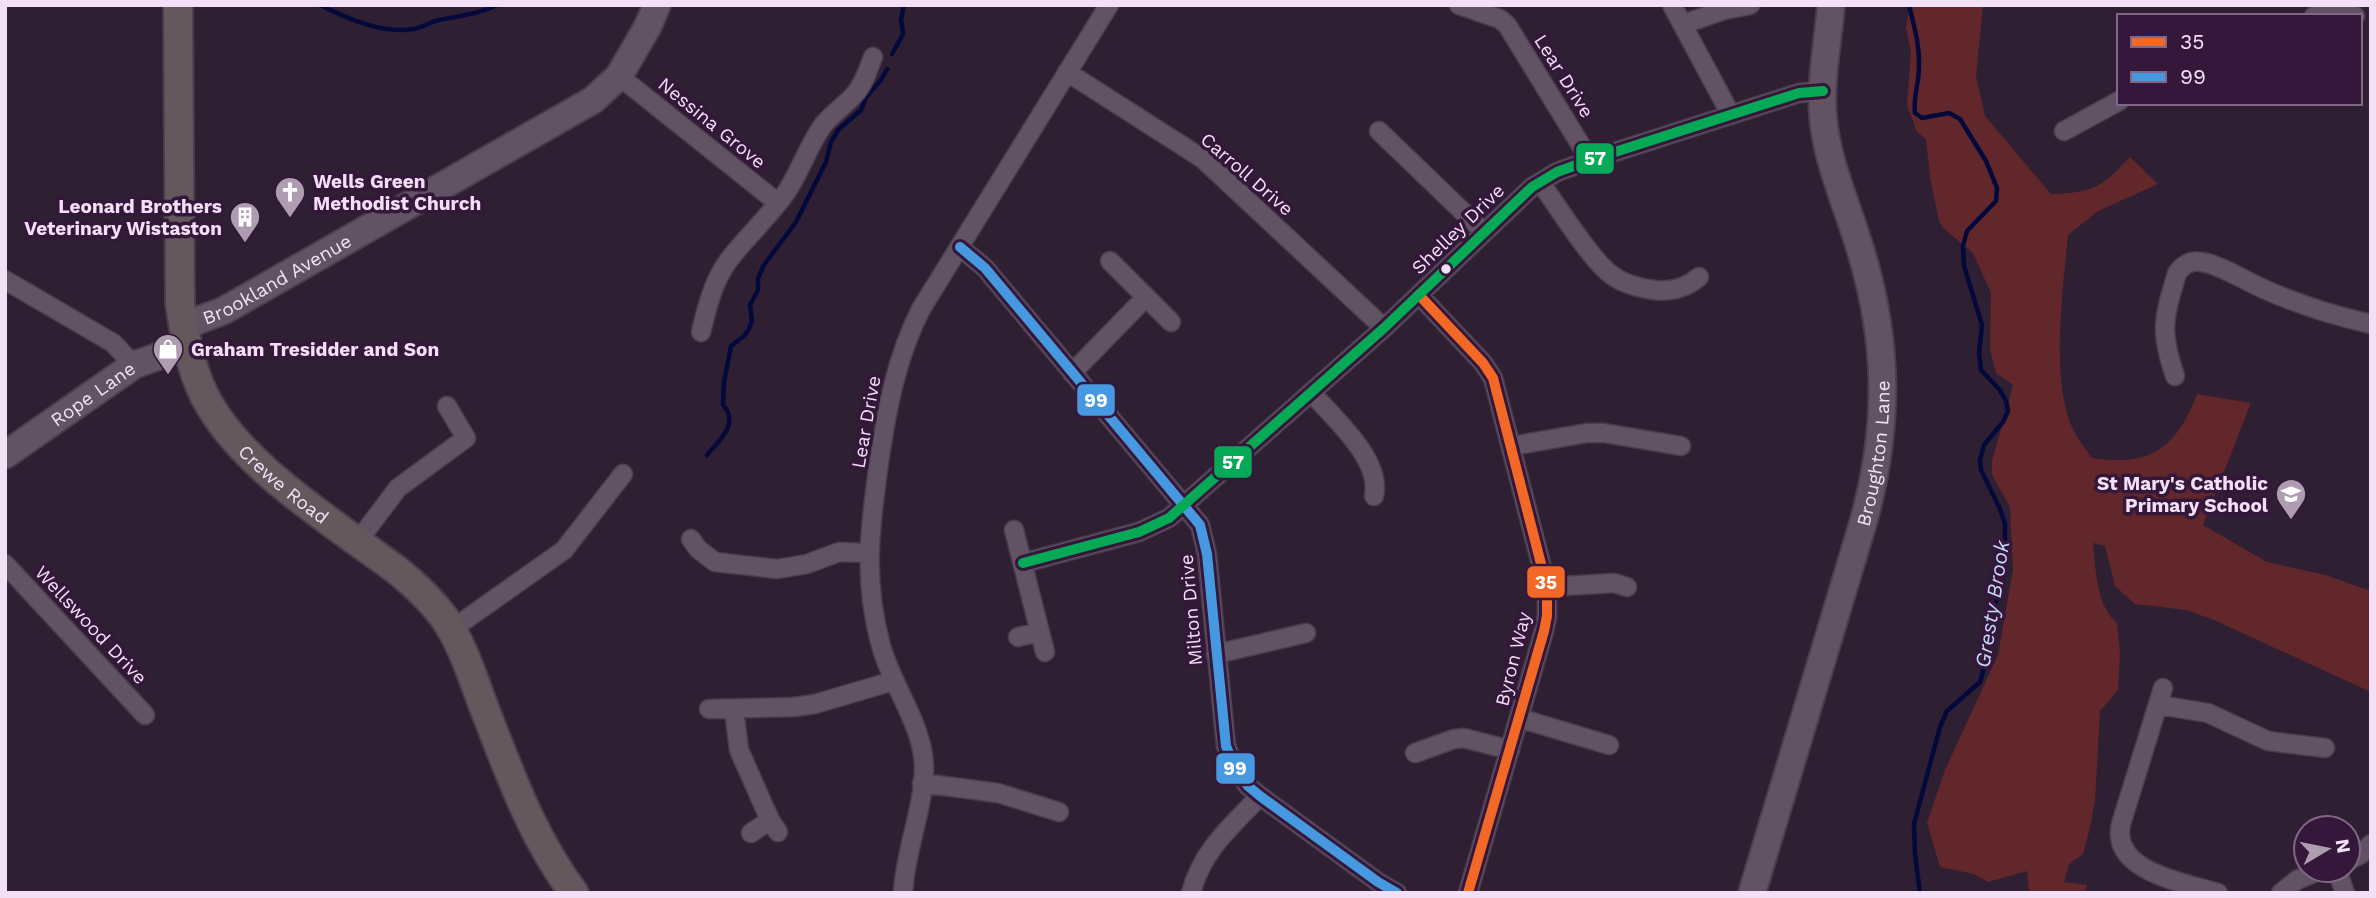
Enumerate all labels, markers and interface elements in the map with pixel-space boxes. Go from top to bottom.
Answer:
legend [2117,14,2362,105]
text: 35 [2180,29,2204,54]
street label: Lear Drive [1529,30,1599,122]
text: 99 [2180,64,2206,89]
street label: Nessina Grove [654,73,770,173]
street label: Carroll Drive [1196,128,1298,220]
line badge: 57 [1575,142,1615,175]
text: 57 [1584,147,1606,170]
place label: Wells Green Methodist Church [313,170,481,215]
church icon: Wells Green Methodist Church [273,175,307,219]
street label: Shelley Drive [1407,179,1509,279]
place label: Leonard Brothers Veterinary Wistaston [24,195,222,240]
building icon: Leonard Brothers Veterinary Wistaston [228,200,262,244]
street label: Brookland Avenue [199,229,355,329]
unlabelled marker [1439,262,1453,276]
shop icon: Graham Tresidder and Son [151,332,185,376]
place label: Graham Tresidder and Son [191,338,439,361]
street label: Rope Lane [46,356,140,431]
street label: Lear Drive [847,374,885,470]
street label: Broughton Lane [1851,380,1894,529]
line badge: 99 [1076,383,1116,417]
text: 99 [1084,389,1108,412]
street label: Crewe Road [234,440,333,529]
line badge: 57 [1213,445,1253,479]
text: 57 [1222,451,1244,474]
place label: St Mary's Catholic Primary School [2097,472,2269,517]
school or university icon: St Mary's Catholic Primary School [2274,477,2308,521]
water label: Gresty Brook [1970,538,2014,669]
street label: Milton Drive [1175,553,1207,667]
street label: Wellswood Drive [30,561,152,689]
line badge: 35 [1526,565,1566,599]
text: 35 [1535,571,1557,594]
street label: Byron Way [1490,609,1536,709]
line badge: 99 [1215,752,1256,785]
text: 99 [1223,757,1247,780]
north arrow [2292,814,2362,884]
text: N [2331,837,2356,855]

